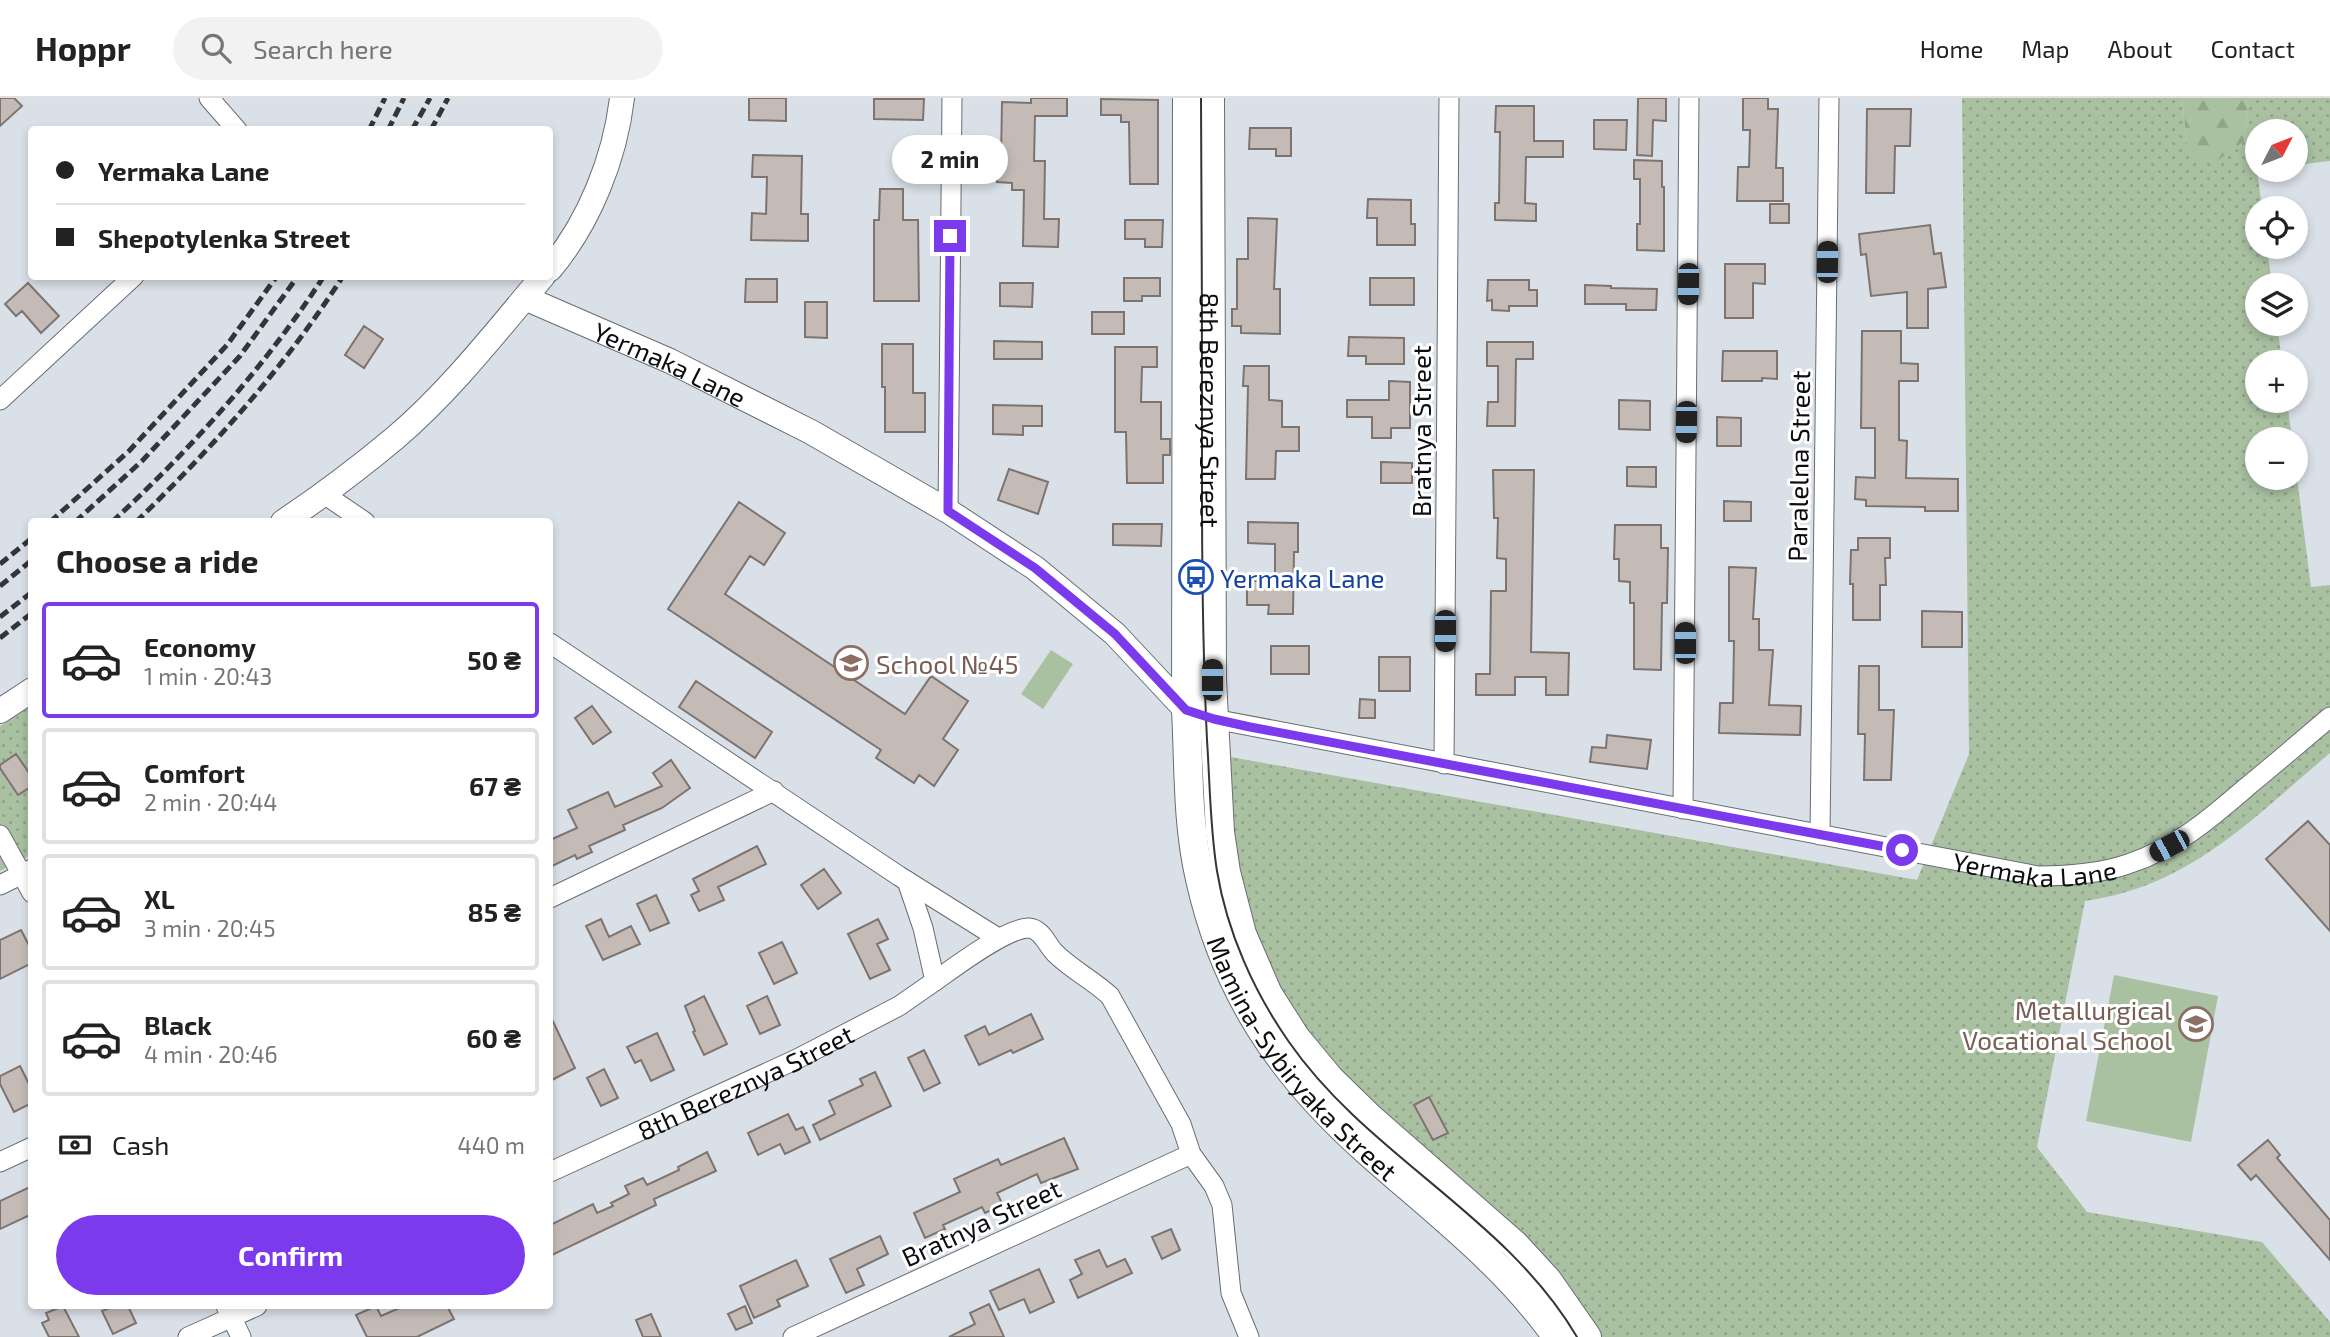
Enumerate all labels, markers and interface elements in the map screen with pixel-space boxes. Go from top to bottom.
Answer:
search box [173,17,663,80]
text: Hoppr [35,28,131,68]
icon: search [197,29,235,67]
text: Search here [253,33,393,64]
text: Home [1920,34,1983,63]
text: Map [2021,34,2069,63]
text: About [2107,34,2173,63]
text: Contact [2211,34,2295,63]
north arrow [2245,119,2308,182]
map controls [2245,119,2308,490]
callout: 2 min [892,135,1008,184]
text: 2 min [921,145,979,173]
text: Yermaka Lane [98,155,270,186]
button: locate [2245,196,2308,259]
route end [934,220,966,252]
text: Shepotylenka Street [98,222,350,253]
car [1817,241,1838,283]
car [1678,263,1699,305]
button: layers [2245,273,2308,336]
street label: 8th Bereznya Street [1195,292,1227,528]
street label: Yermaka Lane [589,314,751,412]
street label: Bratnya Street [1405,345,1436,517]
button: + [2245,350,2308,413]
street label: Paralelna Street [1781,370,1815,562]
car [1676,401,1697,443]
button: − [2245,427,2308,490]
text: Choose a ride [56,541,259,579]
bus stop icon: Yermaka Lane [1177,558,1215,596]
place label: Yermaka Lane [1220,562,1385,593]
car [1435,610,1456,652]
car [1675,622,1696,664]
icon: car [60,629,123,692]
text: Economy [144,631,256,662]
text: 50 ₴ [467,644,521,675]
school or university icon: School №45 [832,644,870,682]
place label: School №45 [876,648,1019,679]
car [1202,659,1223,701]
text: 1 min · 20:43 [144,662,272,690]
icon: car [60,755,123,818]
text: Comfort [144,757,245,788]
text: 67 ₴ [469,770,521,801]
text: 2 min · 20:44 [144,788,277,816]
car [2146,827,2193,865]
route start [1886,834,1918,866]
street label: Yermaka Lane [1950,845,2119,892]
icon: car [60,881,123,944]
text: XL [144,883,175,914]
text: 85 ₴ [467,896,521,927]
text: 3 min · 20:45 [144,914,276,942]
street label: Mamina-Sybiryaka Street [1202,931,1404,1186]
place label: Metallurgical Vocational School [1962,994,2172,1055]
school or university icon: Metallurgical Vocational School [2177,1005,2215,1043]
icon: car [60,1007,123,1070]
text: Black [144,1009,212,1040]
street label: 8th Bereznya Street [632,1017,858,1146]
text: 60 ₴ [466,1022,521,1053]
text: 4 min · 20:46 [144,1040,278,1068]
icon: cash [56,1126,94,1164]
text: Cash [112,1129,169,1160]
text: 440 m [458,1131,525,1159]
street label: Bratnya Street [897,1172,1065,1272]
button: Confirm [56,1215,525,1295]

